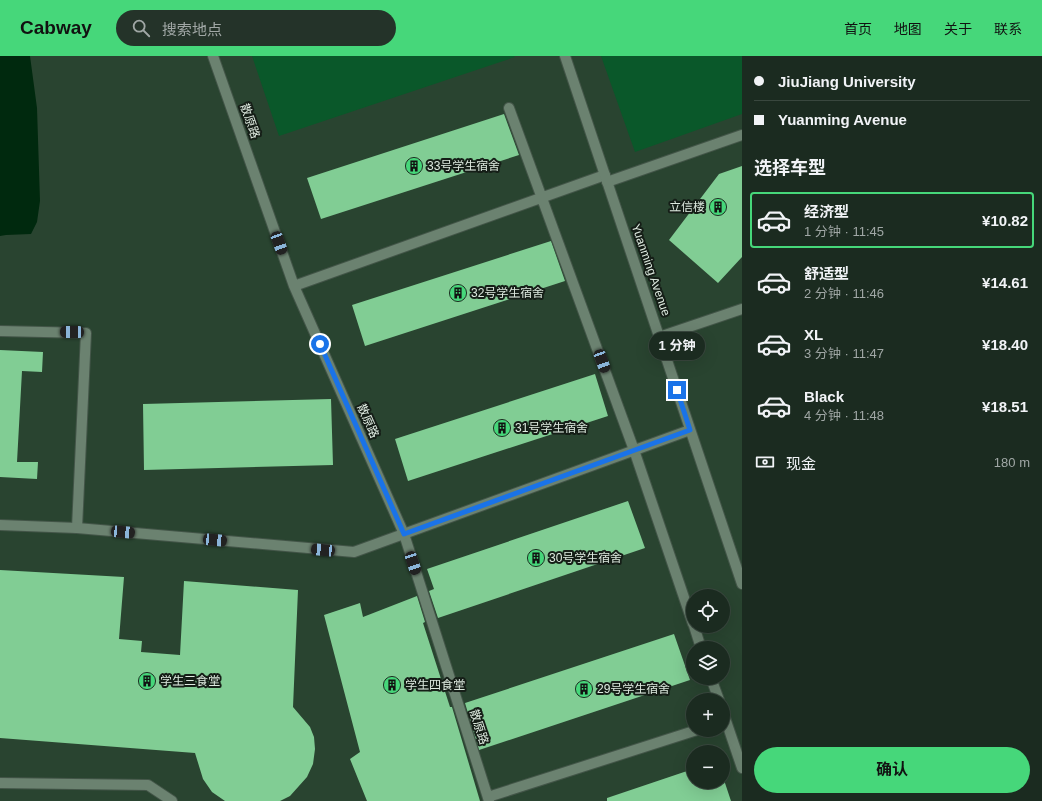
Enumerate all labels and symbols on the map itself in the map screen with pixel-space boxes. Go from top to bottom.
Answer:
street label: 散原路 [238,102,262,140]
building icon: 33号学生宿舍 [404,156,424,176]
place label: 33号学生宿舍 [427,159,500,173]
building icon: 立信楼 [708,197,728,217]
place label: 立信楼 [669,200,705,214]
street label: Yuanming Avenue [629,222,673,318]
car [269,230,289,256]
building icon: 32号学生宿舍 [448,283,468,303]
place label: 32号学生宿舍 [471,286,544,300]
car [60,326,84,338]
callout: 1 分钟 [649,332,705,360]
route start [311,335,329,353]
car [592,348,612,374]
route end [668,381,686,399]
street label: 散原路 [354,402,382,440]
building icon: 31号学生宿舍 [492,418,512,438]
place label: 31号学生宿舍 [515,421,588,435]
car [111,525,135,539]
car [203,533,227,547]
car [311,543,335,557]
building icon: 30号学生宿舍 [526,548,546,568]
car [404,550,422,576]
place label: 30号学生宿舍 [549,551,622,565]
building icon: 学生三食堂 [137,671,157,691]
place label: 学生三食堂 [160,674,220,688]
building icon: 学生四食堂 [382,675,402,695]
place label: 学生四食堂 [405,678,465,692]
building icon: 29号学生宿舍 [574,679,594,699]
place label: 29号学生宿舍 [597,682,670,696]
street label: 散原路 [467,708,491,746]

